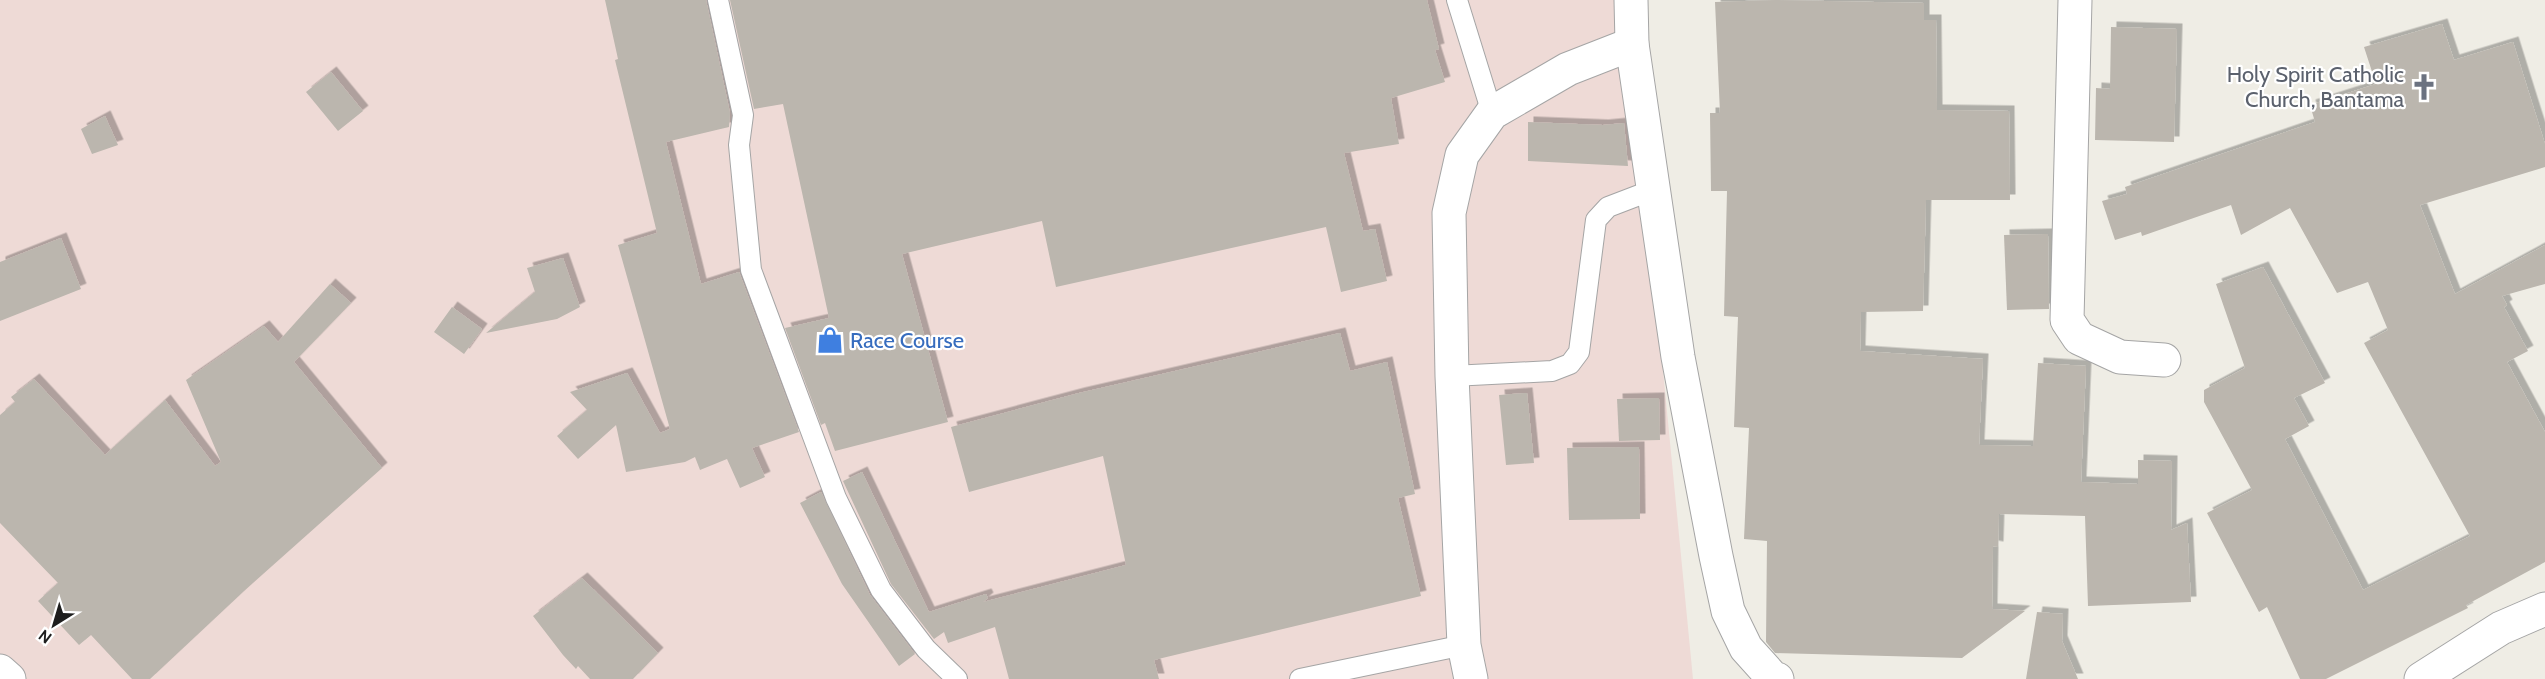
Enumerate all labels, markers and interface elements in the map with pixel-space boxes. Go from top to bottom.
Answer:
place label: Holy Spirit Catholic Church, Bantama [2227,61,2404,113]
church icon: Holy Spirit Catholic Church, Bantama [2409,72,2439,102]
shop icon: Race Course [815,325,845,355]
place label: Race Course [850,327,964,354]
north arrow [24,595,84,655]
text: N [35,626,56,648]

